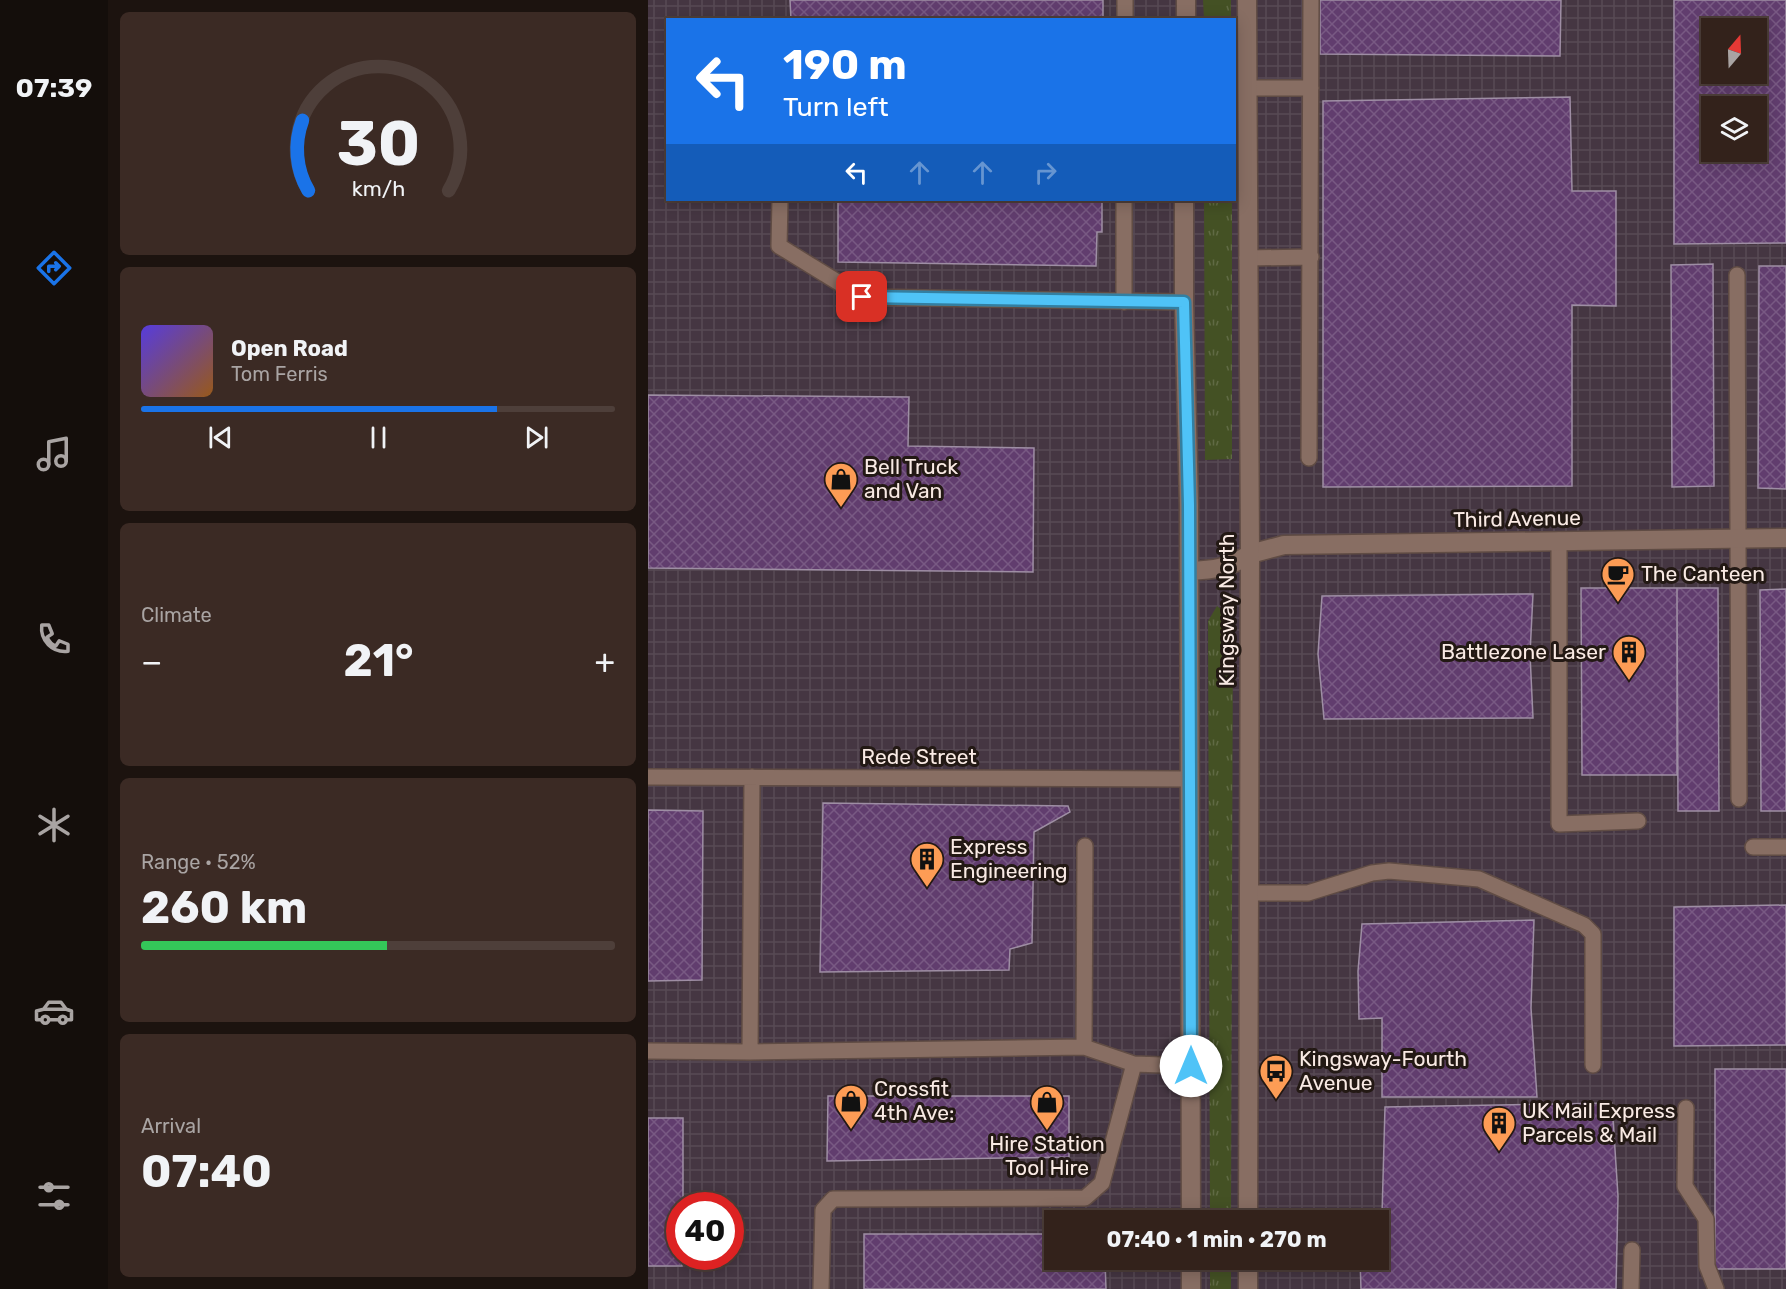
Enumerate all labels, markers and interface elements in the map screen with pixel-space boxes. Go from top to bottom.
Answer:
north arrow [1701,18,1767,84]
map controls [1701,18,1767,162]
text: 190 m [783,40,907,90]
icon: left [684,42,762,120]
text: 07:39 [16,72,92,104]
text: Turn left [783,91,888,123]
button: layers [1701,96,1767,162]
text: 30 [336,107,420,181]
icon: left [840,156,873,189]
icon: ahead [903,156,936,189]
icon: ahead [966,156,999,189]
icon: right [1029,156,1062,189]
text: km/h [351,176,405,201]
icon: directions [33,247,75,289]
pin [836,271,887,322]
icon: arrive [845,280,878,313]
text: Open Road [231,335,348,362]
text: Tom Ferris [231,362,328,386]
icon: previous [204,421,237,454]
icon: pause [362,421,395,454]
icon: next [520,421,553,454]
icon: music [33,433,75,475]
place label: Bell Truck and Van [864,454,958,503]
shop icon: Bell Truck and Van [823,461,859,508]
street label: Third Avenue [1453,505,1581,532]
street label: Kingsway North [1214,533,1239,687]
cafe icon: The Canteen [1600,556,1636,603]
place label: The Canteen [1641,561,1765,586]
text: Climate [141,603,212,627]
icon: phone [33,618,75,660]
text: 21° [343,634,414,687]
building icon: Battlezone Laser [1611,634,1647,681]
place label: Battlezone Laser [1441,639,1606,664]
text: − [141,642,162,681]
text: + [594,642,615,681]
street label: Rede Street [861,744,977,769]
icon: climate [33,804,75,846]
place label: Express Engineering [950,834,1068,883]
building icon: Express Engineering [909,841,945,888]
text: Range · 52% [141,850,256,874]
text: 260 km [141,881,307,934]
icon: car [33,990,75,1032]
position arrow [1159,1034,1223,1098]
place label: Kingsway-Fourth Avenue [1299,1046,1467,1095]
bus stop icon: Kingsway-Fourth Avenue [1258,1053,1294,1100]
place label: Crossfit 4th Ave: [874,1076,954,1125]
shop icon: Crossfit 4th Ave: [833,1083,869,1130]
shop icon: Hire Station Tool Hire [1029,1084,1065,1131]
place label: UK Mail Express Parcels & Mail [1522,1098,1675,1147]
building icon: UK Mail Express Parcels & Mail [1481,1105,1517,1152]
text: Arrival [141,1114,201,1138]
place label: Hire Station Tool Hire [989,1131,1105,1180]
text: 07:40 [141,1145,272,1198]
icon: filters [33,1175,75,1217]
speed limit sign: 40 [666,1192,744,1270]
text: 07:40 · 1 min · 270 m [1106,1226,1327,1253]

